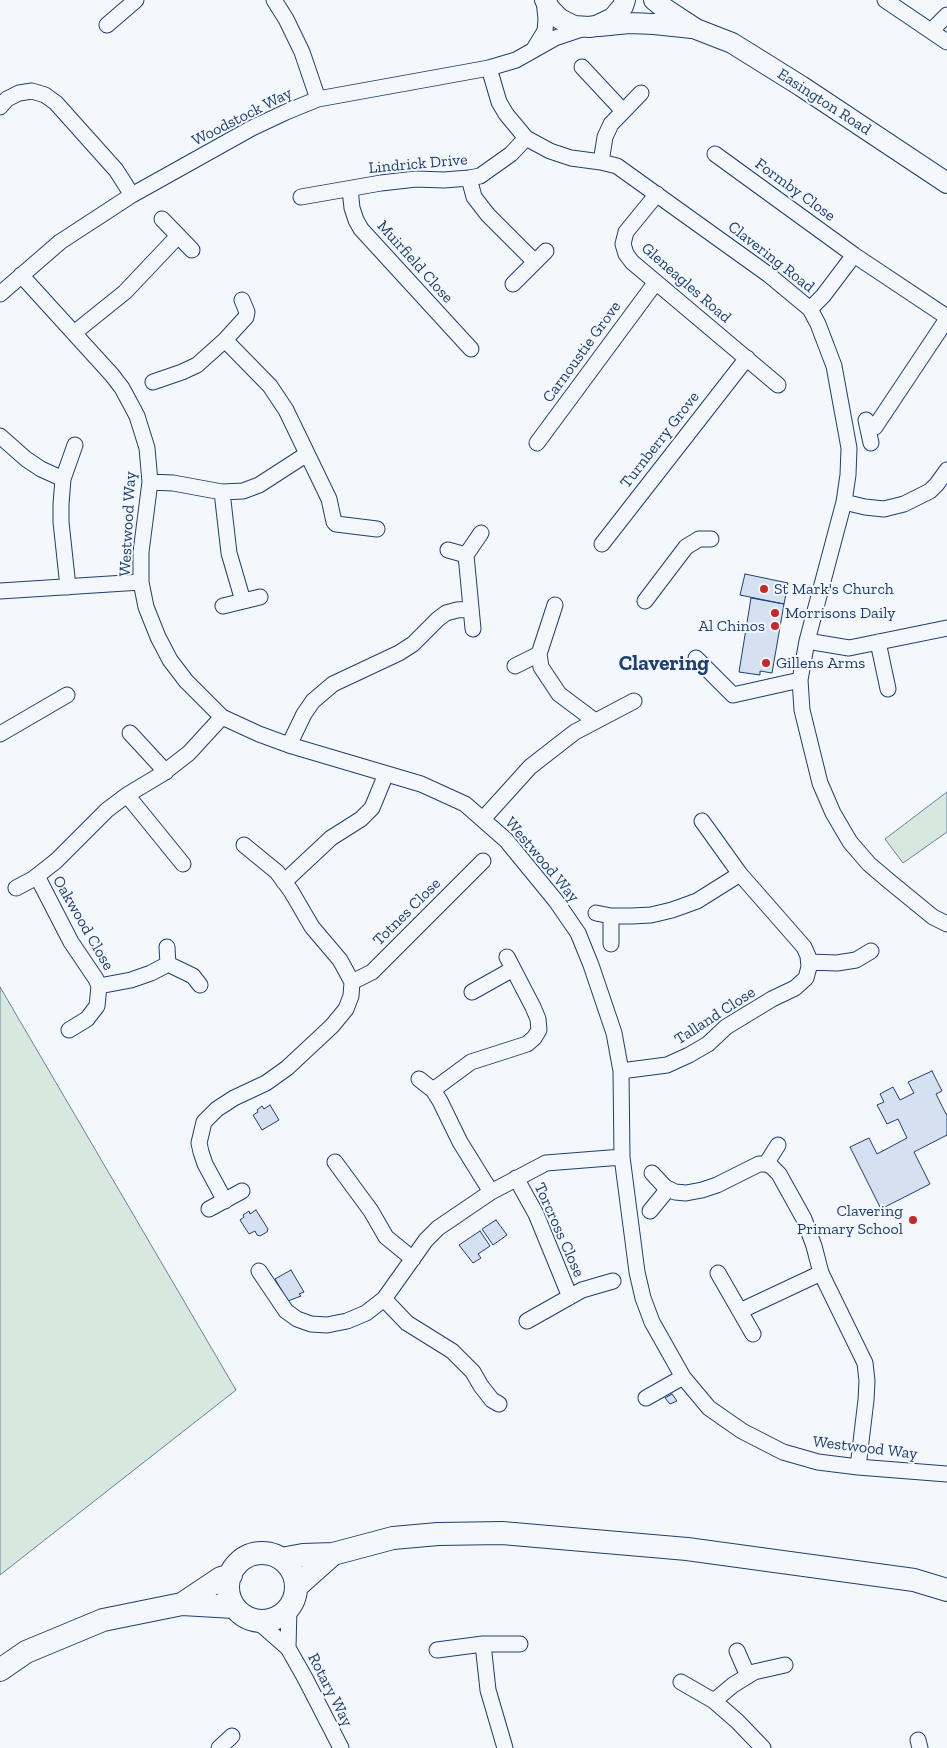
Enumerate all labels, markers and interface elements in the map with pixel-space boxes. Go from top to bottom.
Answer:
street label: Easington Road [774,65,874,139]
street label: Woodstock Way [189,84,295,150]
street label: Lindrick Drive [368,150,468,178]
street label: Formby Close [751,154,839,226]
street label: Muirfield Close [373,217,457,307]
street label: Clavering Road [724,217,818,297]
street label: Gleneagles Road [637,239,735,327]
street label: Carnoustie Grove [539,297,625,407]
street label: Turnberry Grove [616,388,704,492]
street label: Westwood Way [116,471,140,577]
place label: St Mark's Church [774,579,894,599]
marker: St Mark's Church [758,583,770,595]
place label: Morrisons Daily [785,603,896,623]
marker: Morrisons Daily [769,607,781,619]
place label: Al Chinos [699,616,765,636]
marker: Al Chinos [769,620,781,632]
district label: Clavering [619,651,709,677]
place label: Gillens Arms [776,653,865,673]
marker: Gillens Arms [760,657,772,669]
street label: Westwood Way [501,813,583,907]
street label: Oakwood Close [48,872,118,974]
street label: Totnes Close [369,874,445,950]
street label: Talland Close [671,983,759,1049]
street label: Torcross Close [530,1180,588,1280]
place label: Clavering Primary School [797,1201,903,1239]
marker: Clavering Primary School [907,1214,919,1226]
street label: Westwood Way [812,1432,918,1464]
street label: Rotary Way [303,1650,357,1730]

